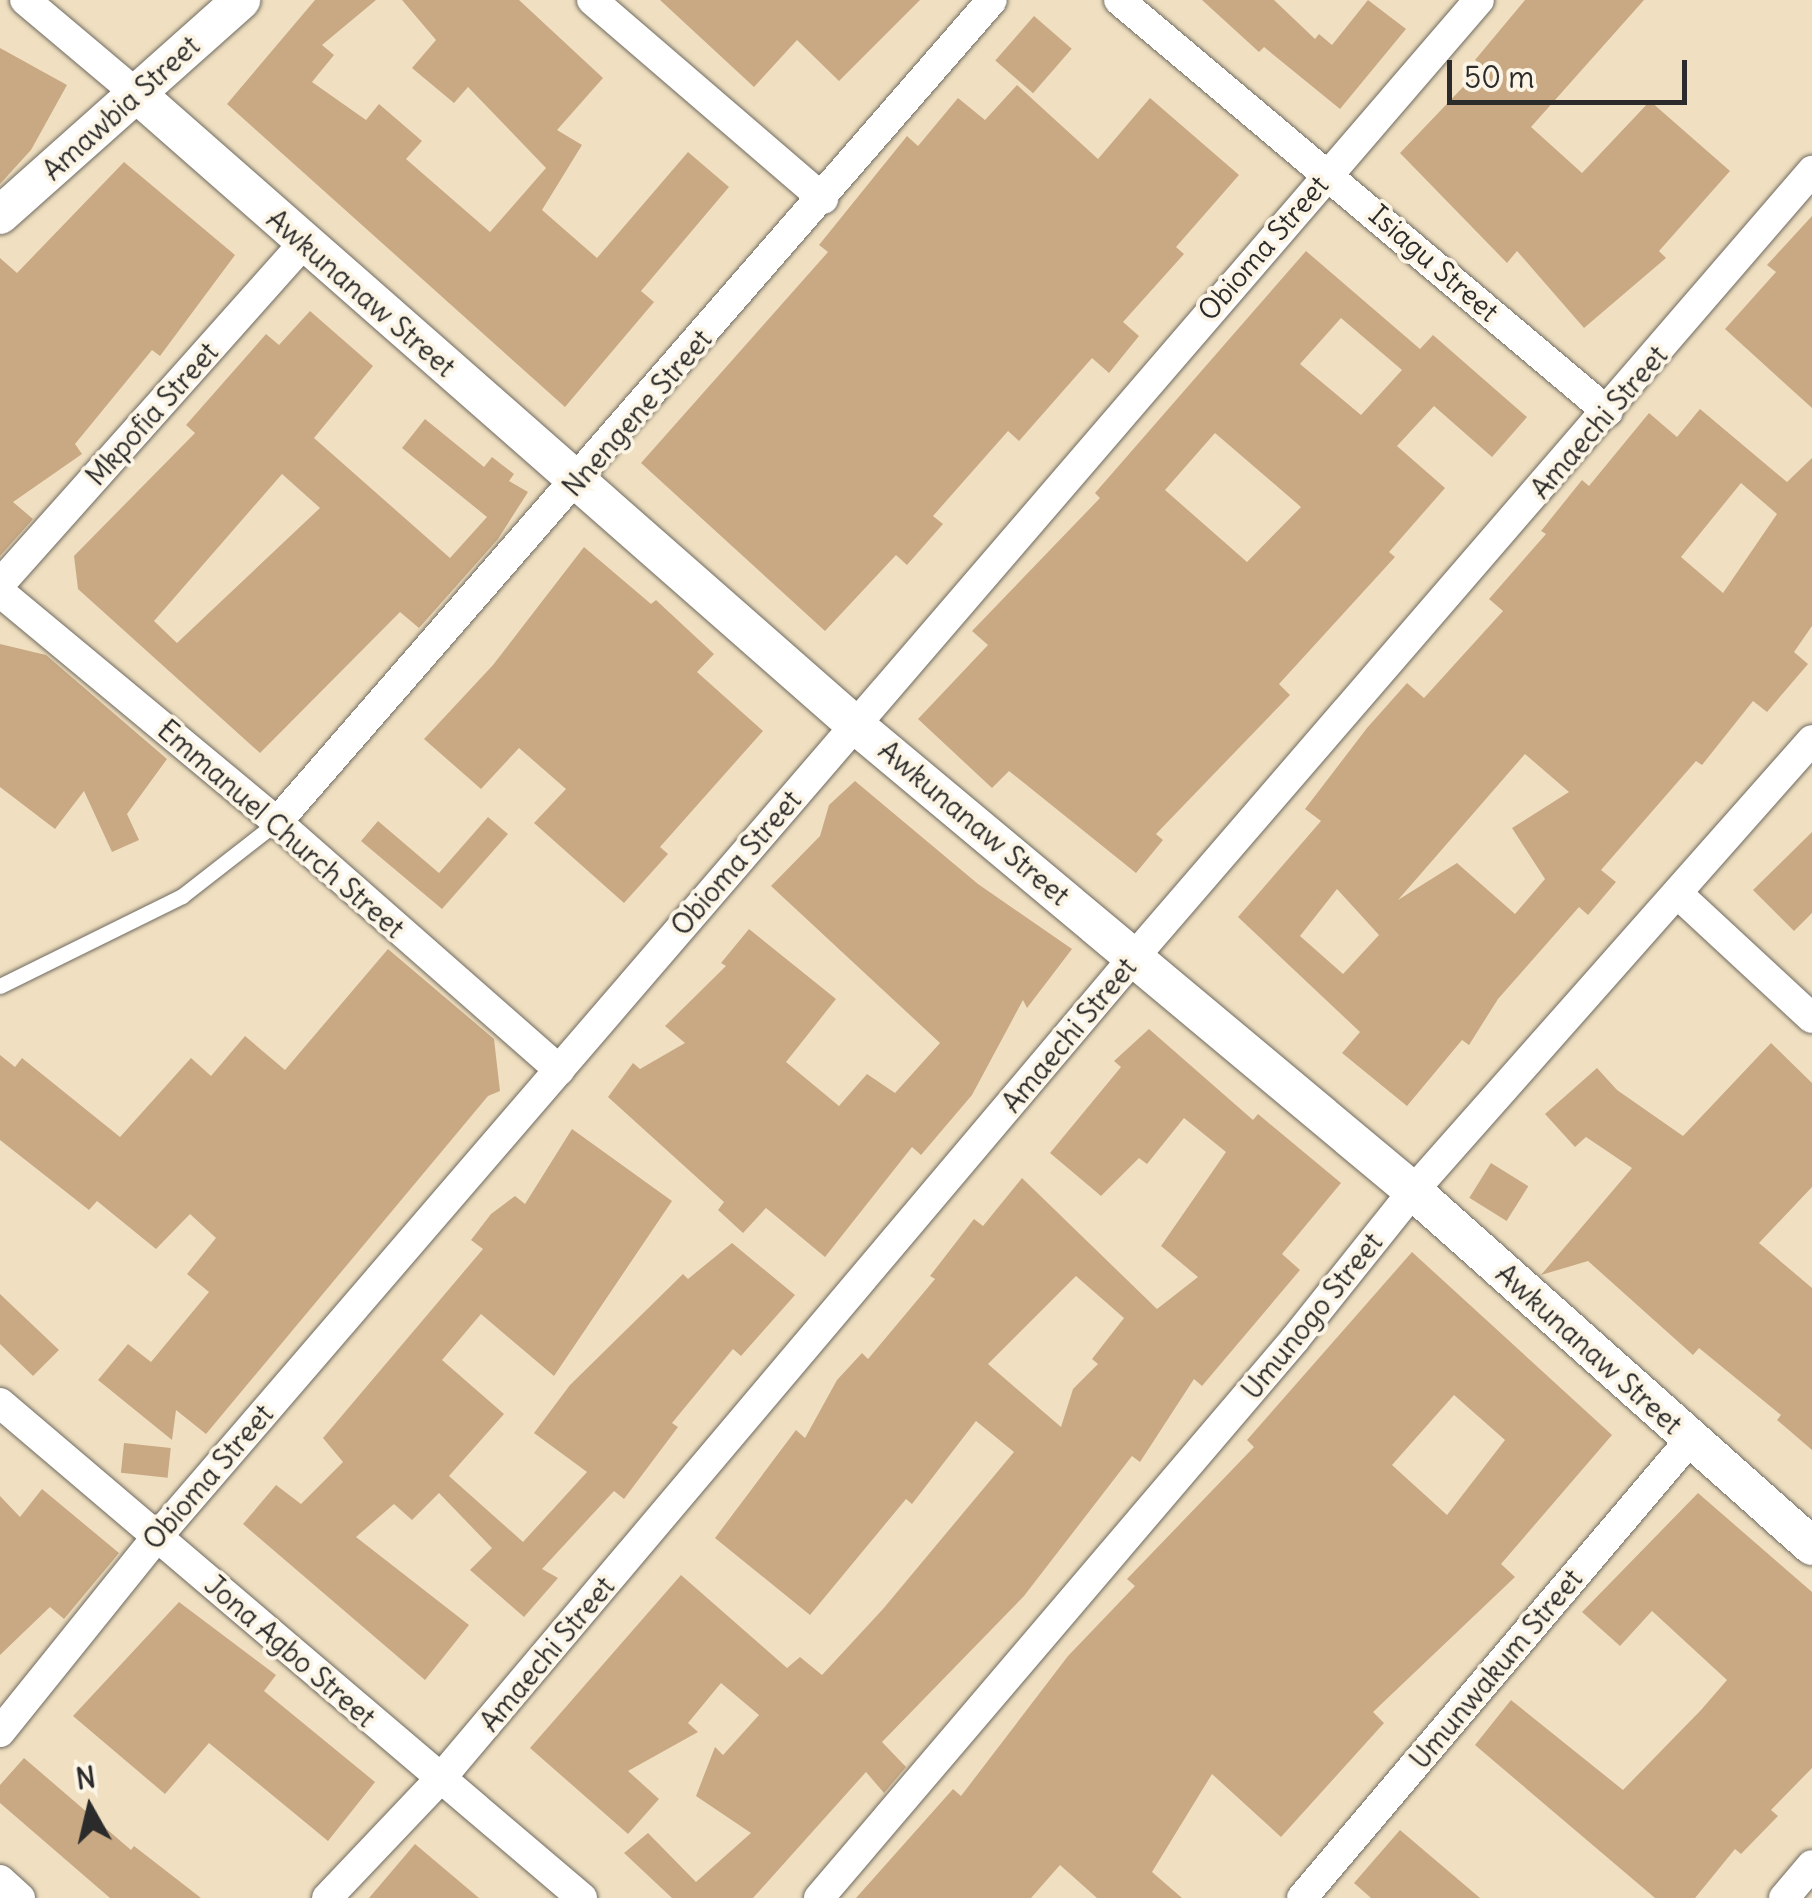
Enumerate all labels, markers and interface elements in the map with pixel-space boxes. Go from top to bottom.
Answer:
street label: Amawbia Street [36,29,206,187]
scale bar [1452,40,1692,102]
text: 50 m [1464,58,1534,96]
street label: Obioma Street [1191,169,1335,327]
street label: Isiagu Street [1362,198,1506,328]
street label: Awkunanaw Street [260,202,462,384]
street label: Nnengene Street [555,323,719,503]
street label: Mkpofia Street [79,335,225,493]
street label: Amaechi Street [1523,339,1675,505]
street label: Emmanuel Church Street [151,713,411,945]
street label: Awkunanaw Street [872,734,1076,912]
street label: Obioma Street [664,784,808,942]
street label: Amaechi Street [995,951,1143,1119]
street label: Umunogo Street [1235,1226,1389,1406]
street label: Awkunanaw Street [1489,1257,1689,1441]
street label: Obioma Street [136,1398,280,1556]
street label: Umunwakum Street [1403,1562,1589,1776]
street label: Jona Agbo Street [198,1568,382,1734]
street label: Amaechi Street [473,1570,621,1738]
north arrow [40,1758,140,1858]
text: N [74,1759,98,1797]

